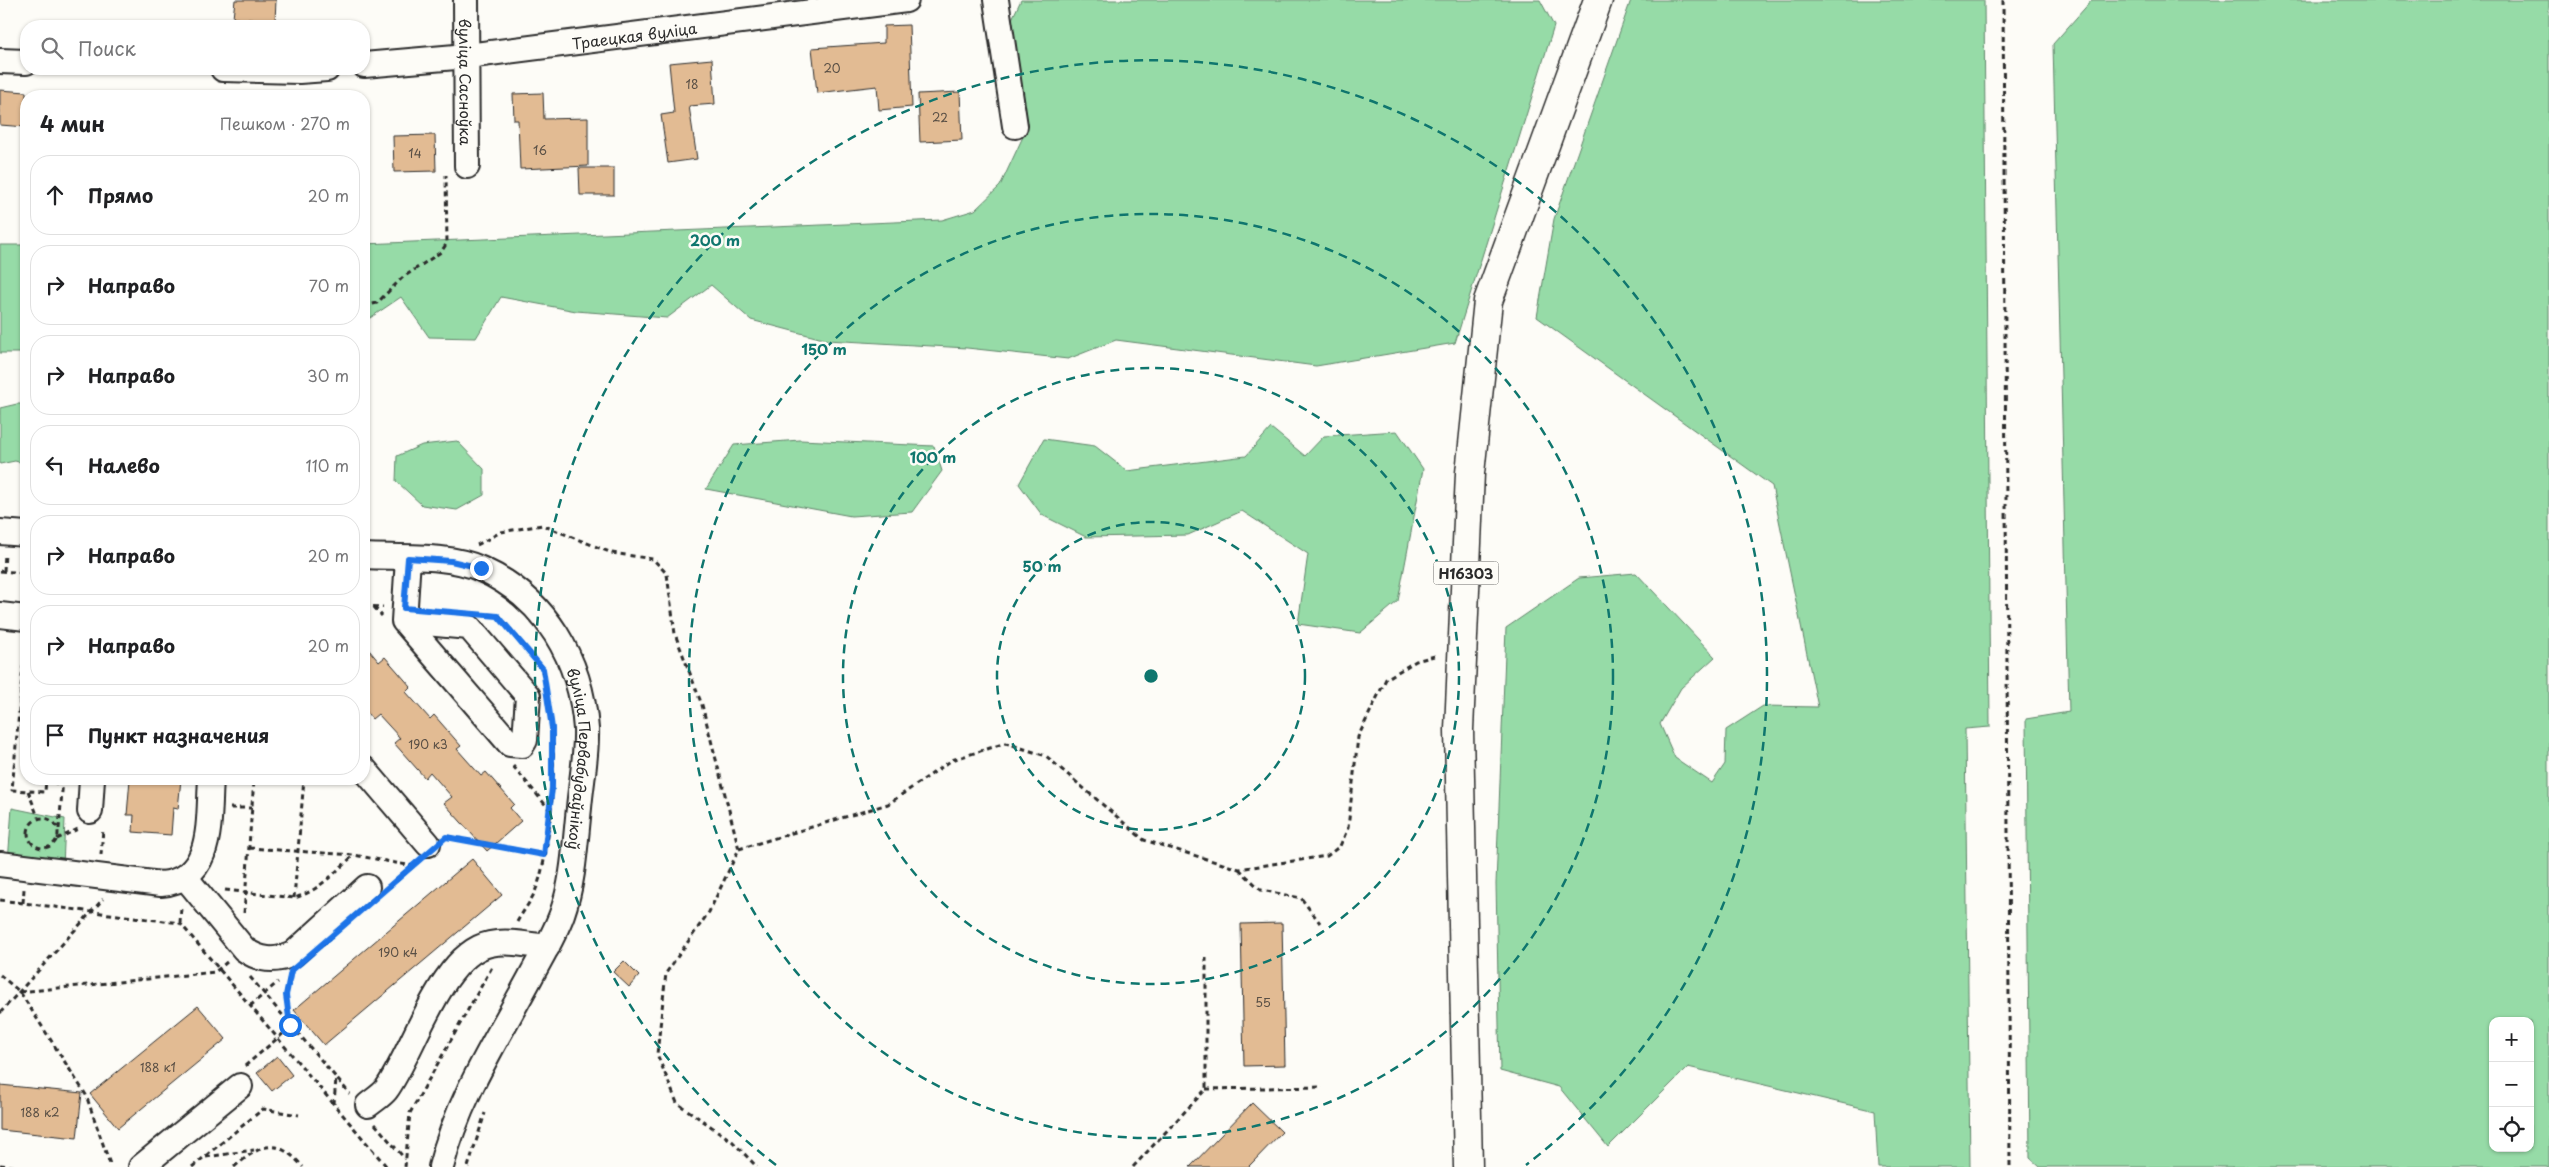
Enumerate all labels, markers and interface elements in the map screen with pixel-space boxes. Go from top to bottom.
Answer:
street label: Траецкая вуліца [570,15,699,54]
street label: вуліца Сасноўка [455,19,478,146]
search box [20,20,370,75]
icon: search [38,34,66,62]
text: Поиск [78,34,136,62]
house number: 20 [823,59,841,77]
house number: 18 [686,75,698,93]
text: 4 мин [40,107,105,139]
house number: 22 [932,108,948,126]
text: Пешком · 270 m [220,111,350,135]
house number: 16 [533,141,547,159]
house number: 14 [408,144,422,162]
icon: ahead [41,181,69,209]
text: Прямо [88,181,153,209]
text: 20 m [308,183,349,207]
text: 200 m [690,228,740,251]
icon: right [41,271,69,299]
text: Направо [88,271,175,299]
text: 70 m [309,273,349,297]
text: 150 m [801,337,847,360]
icon: right [41,361,69,389]
text: Направо [88,361,175,389]
text: 30 m [307,363,349,387]
text: 100 m [910,445,956,468]
icon: left [41,451,69,479]
text: Налево [88,451,160,479]
text: 110 m [306,453,349,477]
icon: right [41,541,69,569]
text: Направо [88,541,175,569]
text: 20 m [308,543,349,567]
text: 50 m [1023,554,1061,577]
route end [470,557,493,580]
road number: Н16303 [1434,562,1498,584]
icon: right [41,631,69,659]
text: Направо [88,631,175,659]
text: 20 m [308,633,349,657]
street label: вуліца Первабудаўнікоў [562,664,598,851]
centre of rings [1142,667,1160,685]
icon: arrive [41,721,69,749]
text: Пункт назначения [88,721,269,749]
house number: 190 к3 [408,735,448,753]
house number: 190 к4 [378,943,418,961]
house number: 55 [1255,993,1271,1011]
route start [279,1014,302,1037]
map controls [2489,1017,2534,1152]
button: + [2489,1017,2534,1062]
house number: 188 к1 [140,1058,176,1076]
button: − [2489,1062,2534,1107]
house number: 188 к2 [20,1103,60,1121]
button: locate [2489,1107,2534,1152]

